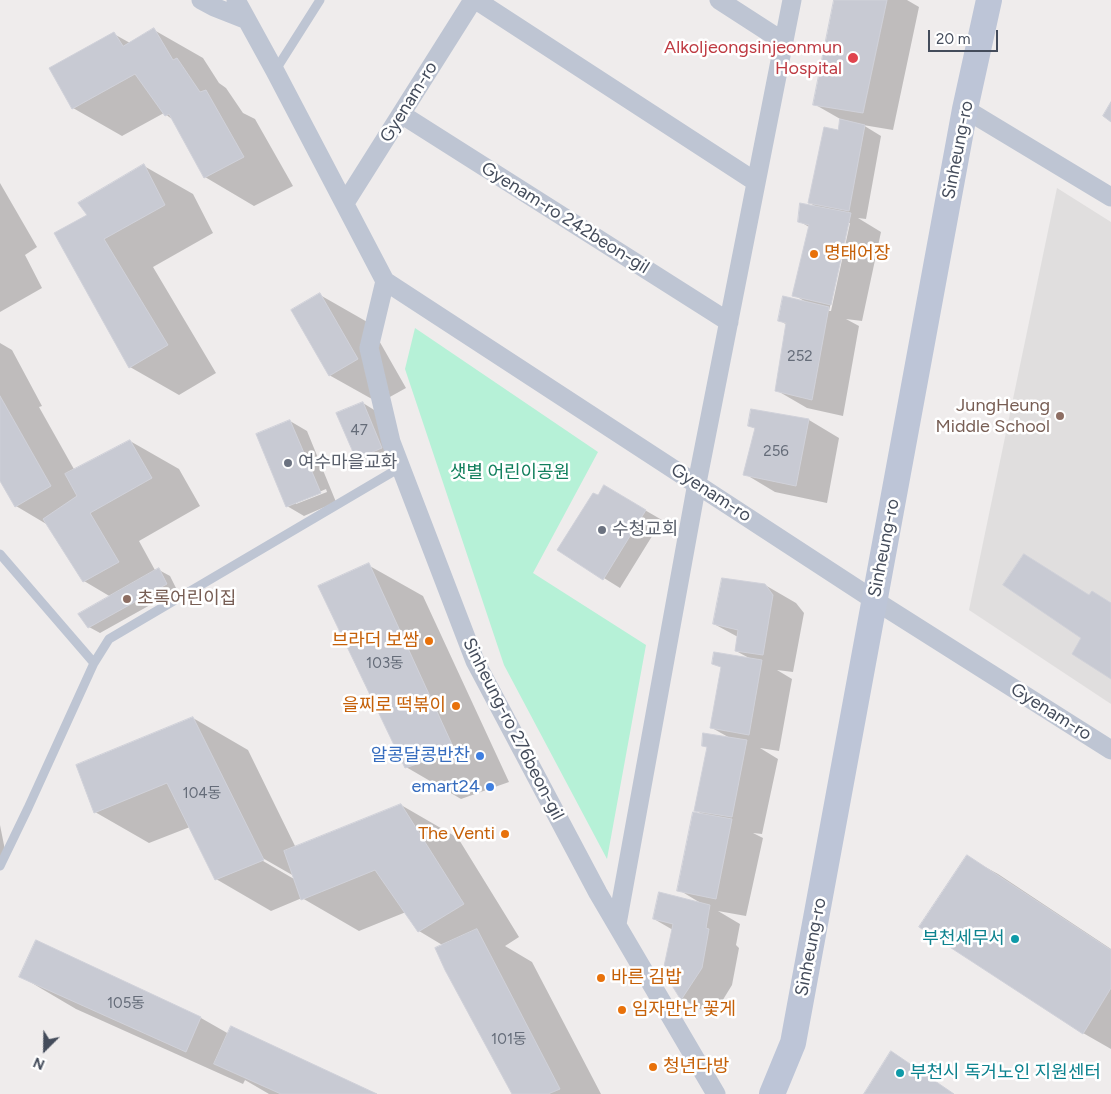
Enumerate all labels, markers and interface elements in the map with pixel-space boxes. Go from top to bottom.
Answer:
scale bar [931,20,1001,52]
text: 20 m [936,30,970,48]
place label: Alkoljeongsinjeonmun Hospital [664,37,842,80]
marker: Alkoljeongsinjeonmun Hospital [846,51,860,65]
street label: Gyenam-ro [376,58,442,146]
street label: Sinheung-ro [938,99,978,201]
street label: Gyenam-ro 242beon-gil [477,157,653,279]
place label: 명태어장 [824,243,890,265]
marker: 명태어장 [808,248,820,260]
house number: 252 [787,348,813,366]
place label: JungHeung Middle School [936,395,1050,438]
marker: JungHeung Middle School [1054,410,1066,422]
house number: 47 [350,422,368,440]
house number: 256 [763,443,789,461]
place label: 여수마을교화 [298,452,397,474]
marker: 여수마을교화 [282,457,294,469]
street label: Gyenam-ro [667,459,755,527]
park label: 샛별 어린이공원 [450,462,570,484]
street label: Sinheung-ro [864,497,904,599]
place label: 수청교회 [612,519,678,541]
marker: 수청교회 [596,524,608,536]
place label: 초록어린이집 [137,588,236,610]
marker: 초록어린이집 [121,593,133,605]
place label: 브라더 보쌈 [332,630,419,652]
street label: Sinheung-ro 276beon-gil [458,634,568,824]
marker: 브라더 보쌈 [423,635,435,647]
house number: 103동 [366,655,404,673]
street label: Gyenam-ro [1007,679,1095,745]
place label: 을찌로 떡볶이 [342,695,446,717]
marker: 을찌로 떡볶이 [450,700,462,712]
place label: 알콩달콩반찬 [371,745,470,767]
marker: 알콩달콩반찬 [474,750,486,762]
place label: emart24 [412,776,480,798]
marker: emart24 [484,781,496,793]
house number: 104동 [183,785,221,803]
place label: The Venti [418,823,495,845]
marker: The Venti [499,828,511,840]
street label: Sinheung-ro [791,896,831,998]
place label: 부천세무서 [922,928,1005,950]
marker: 부천세무서 [1009,933,1021,945]
place label: 바른 김밥 [611,967,682,989]
marker: 바른 김밥 [595,972,607,984]
house number: 105동 [107,995,145,1013]
place label: 임자만난 꽃게 [632,999,736,1021]
marker: 임자만난 꽃게 [616,1004,628,1016]
north arrow [20,1024,70,1074]
house number: 101동 [491,1031,527,1049]
text: N [31,1053,47,1073]
place label: 청년다방 [663,1056,729,1078]
marker: 청년다방 [647,1061,659,1073]
place label: 부천시 독거노인 지원센터 [910,1062,1101,1084]
marker: 부천시 독거노인 지원센터 [894,1067,906,1079]

